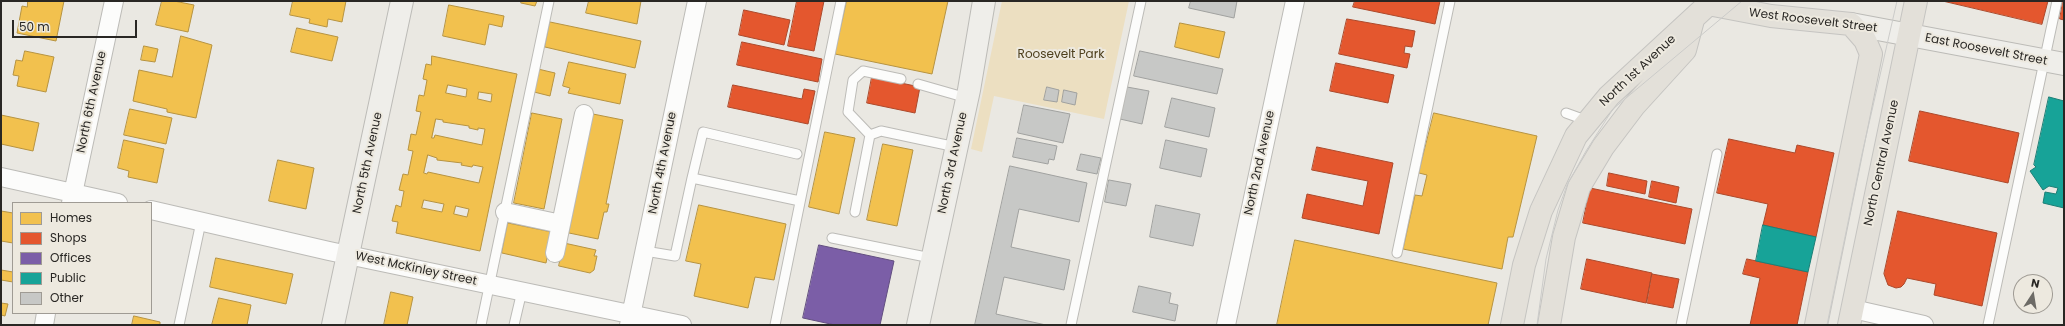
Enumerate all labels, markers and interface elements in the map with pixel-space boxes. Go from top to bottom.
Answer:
street label: West Roosevelt Street [1748,6,1878,36]
scale bar [14,12,139,38]
text: 50 m [19,18,50,35]
street label: East Roosevelt Street [1924,31,2048,69]
street label: North 1st Avenue [1597,32,1679,110]
park label: Roosevelt Park [1018,48,1104,62]
street label: North 6th Avenue [74,50,110,154]
street label: North Central Avenue [1862,99,1902,227]
street label: North 2nd Avenue [1242,109,1278,217]
street label: North 5th Avenue [350,111,386,215]
street label: North 4th Avenue [646,111,680,215]
street label: North 3rd Avenue [935,111,971,215]
legend [12,202,152,314]
text: Homes [50,209,92,226]
text: Shops [50,229,87,246]
text: Offices [50,249,91,266]
street label: West McKinley Street [354,249,478,289]
text: Public [50,269,86,286]
north arrow [2013,274,2053,314]
text: N [2030,275,2041,292]
text: Other [50,289,83,306]

